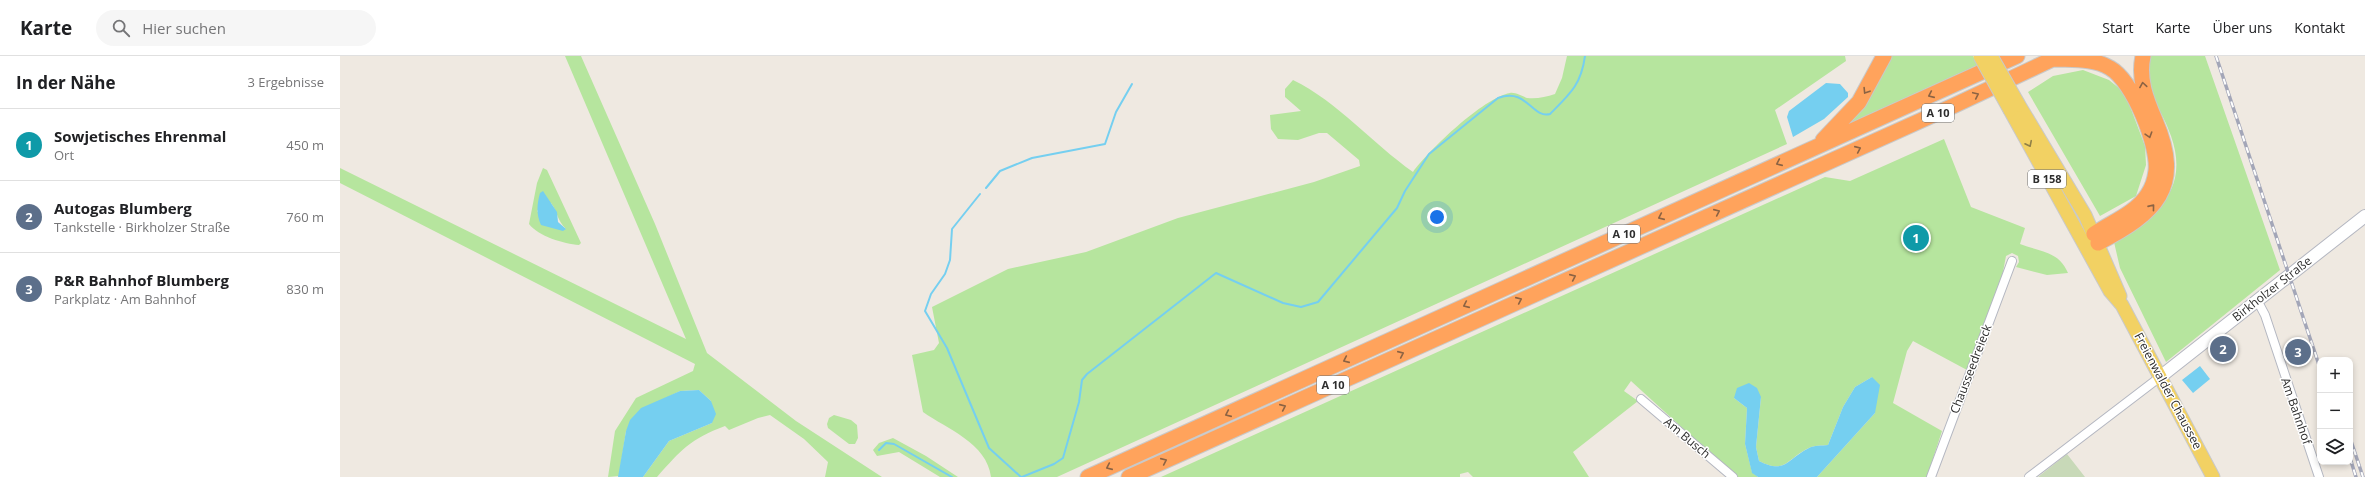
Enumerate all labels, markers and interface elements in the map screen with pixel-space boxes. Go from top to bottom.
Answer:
search box [96,10,376,46]
text: Karte [20,15,72,41]
icon: search [110,17,132,39]
text: Hier suchen [142,18,226,38]
text: Start [2102,18,2134,37]
text: Karte [2156,18,2190,37]
text: Über uns [2212,18,2272,37]
text: Kontakt [2294,18,2345,37]
text: In der Nähe [16,71,115,94]
text: 3 Ergebnisse [247,73,324,91]
one-way arrow [2139,82,2148,88]
one-way arrow [1864,87,1871,94]
one-way arrow [1927,90,1935,98]
one-way arrow [1972,92,1979,100]
road number: A 10 [1922,104,1954,122]
text: Sowjetisches Ehrenmal [54,126,226,146]
one-way arrow [2144,131,2153,138]
text: 1 [25,136,33,154]
text: 450 m [286,136,324,154]
one-way arrow [2024,140,2032,147]
text: Ort [54,146,74,164]
one-way arrow [1853,146,1861,154]
one-way arrow [1776,159,1783,167]
road number: B 158 [2028,170,2066,188]
text: Autogas Blumberg [54,198,192,218]
one-way arrow [2147,204,2154,211]
your location [1427,207,1447,227]
text: 2 [25,208,33,226]
text: 760 m [286,208,324,226]
one-way arrow [1712,209,1720,217]
one-way arrow [1657,212,1665,220]
text: Tankstelle · Birkholzer Straße [54,218,230,236]
pin: 1 [1903,223,1929,253]
road number: A 10 [1608,225,1640,243]
street label: Birkholzer Straße [2228,252,2315,325]
text: P&R Bahnhof Blumberg [54,270,229,290]
one-way arrow [1569,273,1576,281]
text: 3 [25,280,33,298]
text: 830 m [286,280,324,298]
text: Parkplatz · Am Bahnhof [54,290,196,308]
one-way arrow [1516,297,1523,305]
one-way arrow [1463,300,1470,308]
street label: Chausseedreieck [1946,321,1996,416]
street label: Freienwalder Chaussee [2130,329,2207,452]
pin: 2 [2210,334,2236,364]
pin: 3 [2285,337,2311,367]
one-way arrow [1397,351,1404,359]
one-way arrow [1343,355,1350,363]
map controls [2317,357,2353,465]
button: + [2317,357,2353,393]
street label: Am Bahnhof [2277,375,2316,447]
road number: A 10 [1317,376,1349,394]
button: − [2317,393,2353,429]
one-way arrow [1279,404,1286,412]
one-way arrow [1224,409,1232,417]
street label: Am Busch [1660,413,1714,462]
button: layers [2317,429,2353,465]
one-way arrow [1160,458,1167,466]
one-way arrow [1106,463,1113,471]

